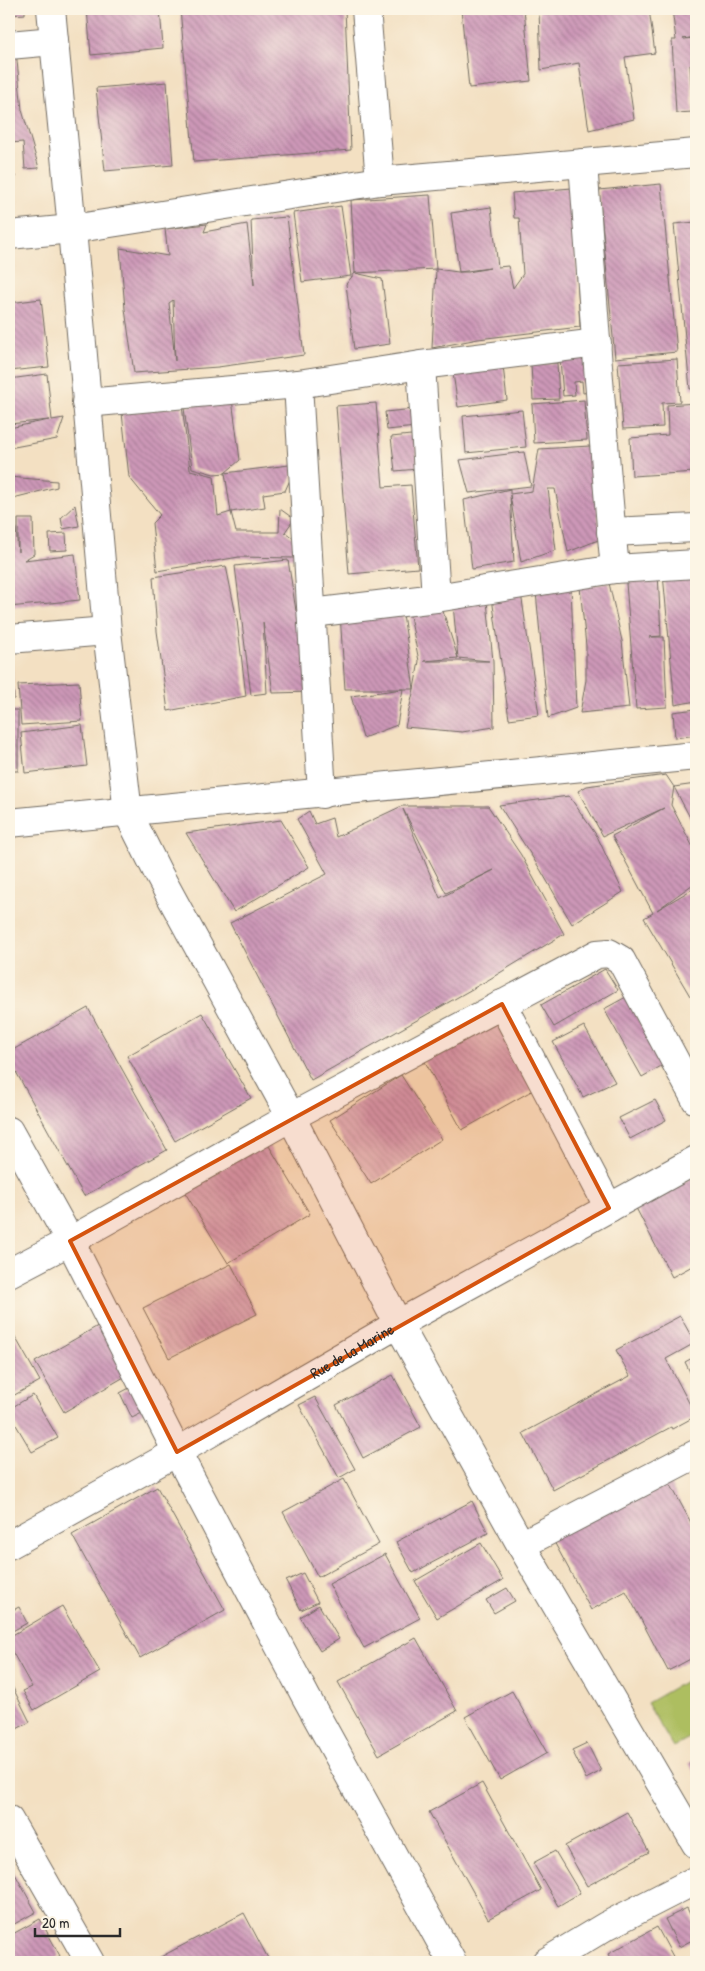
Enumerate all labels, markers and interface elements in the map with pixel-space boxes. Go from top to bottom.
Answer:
street label: Rue de la Marine [306,1318,398,1384]
scale bar [35,1906,120,1938]
text: 20 m [42,1912,69,1933]

